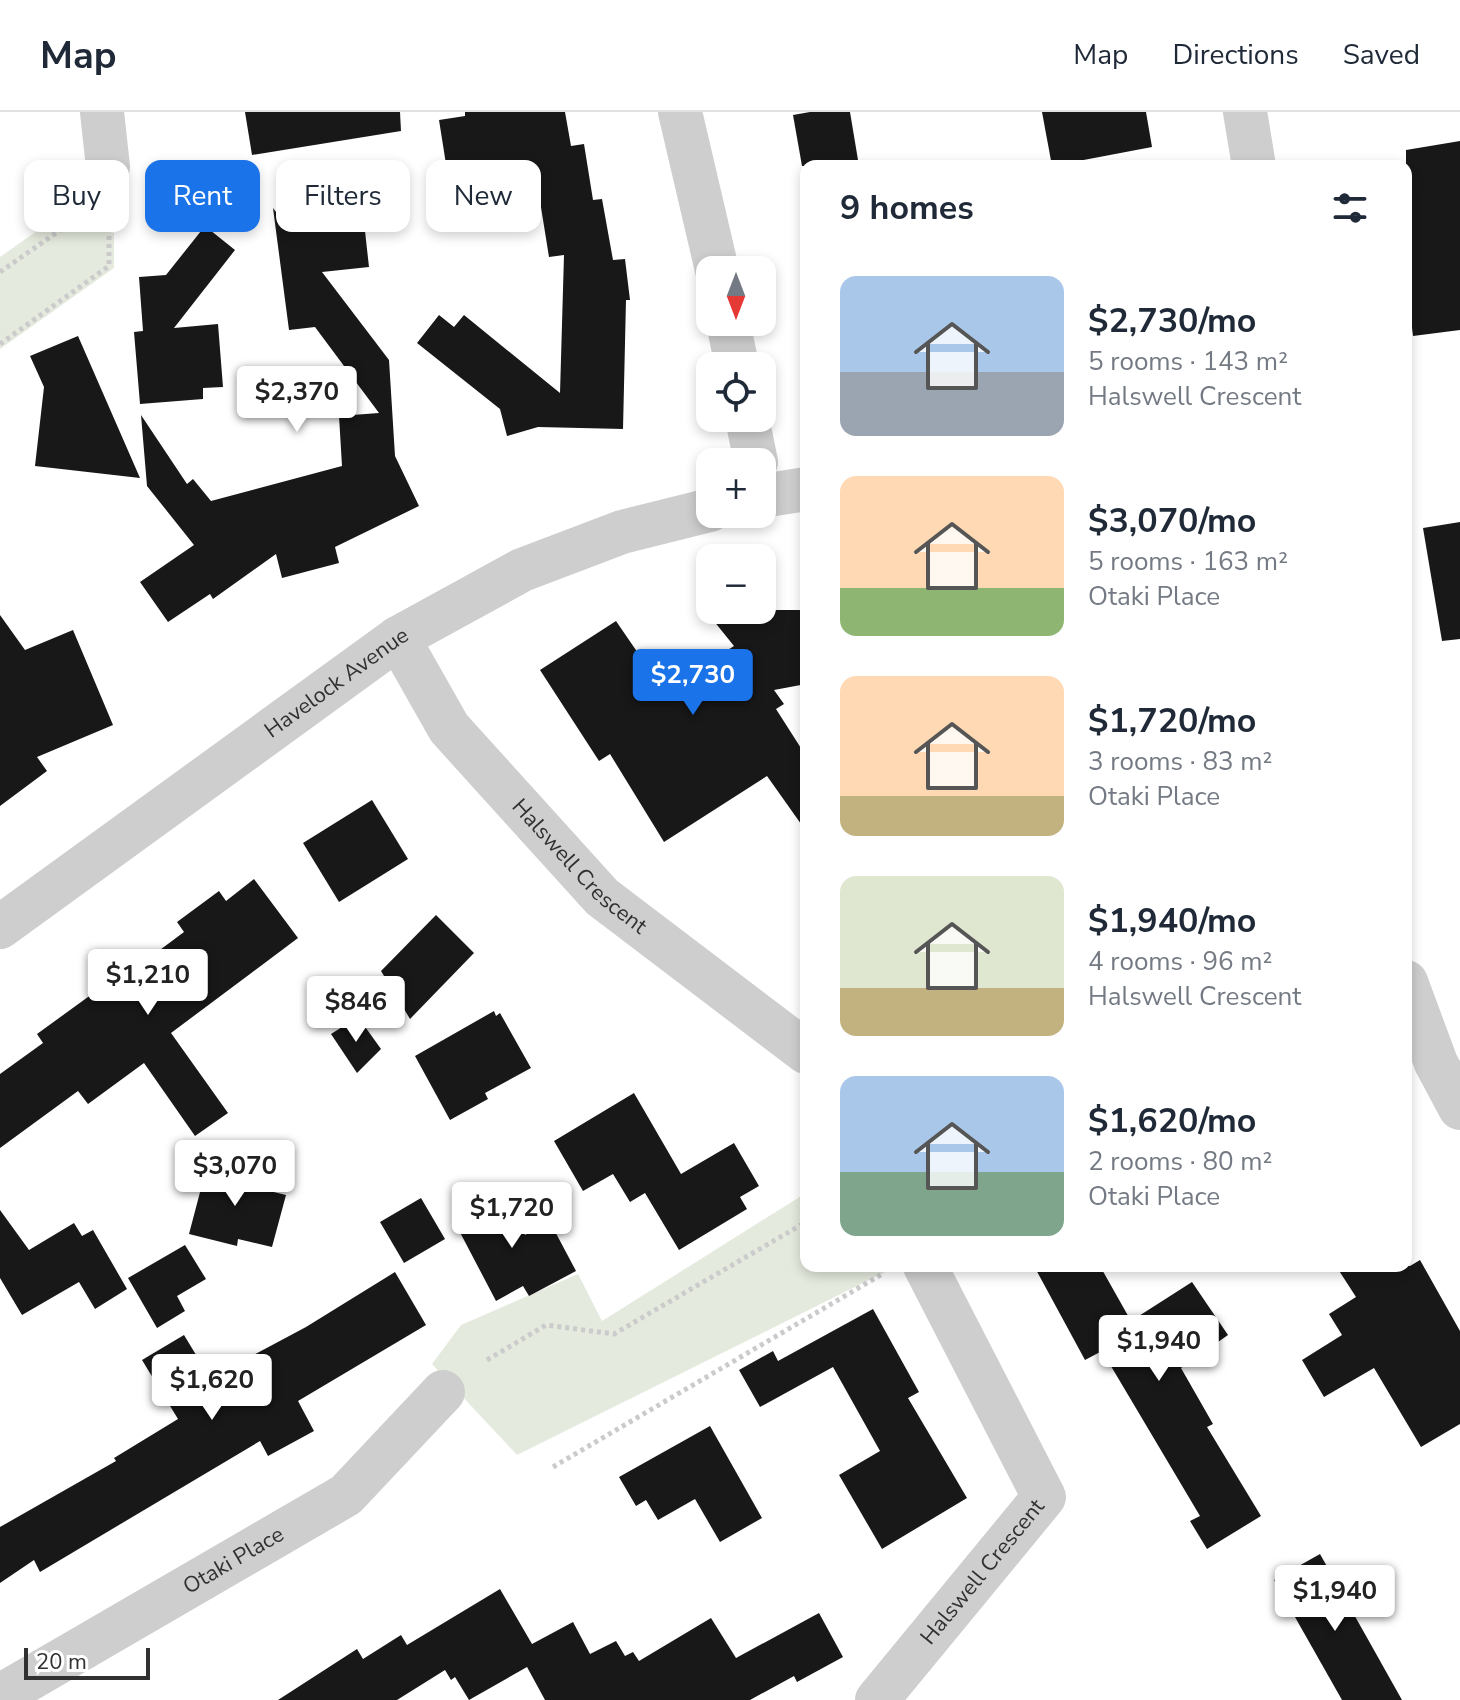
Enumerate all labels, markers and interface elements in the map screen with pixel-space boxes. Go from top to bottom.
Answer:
text: Map [40,30,117,81]
text: Map [1073,36,1128,74]
text: Directions [1172,36,1299,74]
text: Saved [1343,36,1420,74]
chip: Buy [24,160,129,232]
chip: Rent [145,160,260,232]
chip: Filters [276,160,410,232]
chip: New [426,160,541,232]
text: 9 homes [840,185,974,231]
icon: filters [1328,186,1372,230]
north arrow [696,256,776,336]
map controls [696,256,776,624]
text: $2,730/mo [1088,298,1256,344]
icon: home [904,308,1000,404]
text: 5 rooms · 143 m² [1088,344,1288,379]
button: locate [696,352,776,432]
pin: $2,370 [232,366,362,434]
text: $2,370 [255,374,339,409]
text: Halswell Crescent [1088,379,1301,414]
button: + [696,448,776,528]
text: $3,070/mo [1088,498,1256,544]
icon: home [904,508,1000,604]
button: − [696,544,776,624]
text: 5 rooms · 163 m² [1088,544,1288,579]
text: Otaki Place [1088,579,1220,614]
street label: Havelock Avenue [258,620,414,745]
pin: $2,730 [628,649,758,717]
text: $2,730 [651,657,735,692]
text: $1,720/mo [1088,698,1256,744]
icon: home [904,708,1000,804]
text: 3 rooms · 83 m² [1088,744,1272,779]
text: Otaki Place [1088,779,1220,814]
street label: Halswell Crescent [505,792,653,941]
text: $1,940/mo [1088,898,1256,944]
icon: home [904,908,1000,1004]
text: 4 rooms · 96 m² [1088,944,1272,979]
pin: $1,210 [83,949,213,1017]
text: $1,210 [106,957,190,992]
pin: $846 [309,976,403,1044]
text: Halswell Crescent [1088,979,1301,1014]
text: $846 [325,984,387,1019]
text: $1,620/mo [1088,1098,1256,1144]
icon: home [904,1108,1000,1204]
pin: $3,070 [170,1140,300,1208]
text: 2 rooms · 80 m² [1088,1144,1272,1179]
text: $3,070 [193,1148,277,1183]
text: Otaki Place [1088,1179,1220,1214]
pin: $1,720 [447,1182,577,1250]
text: $1,720 [470,1190,554,1225]
pin: $1,940 [1094,1315,1224,1383]
text: $1,940 [1117,1323,1201,1358]
pin: $1,620 [147,1354,277,1422]
text: $1,620 [170,1362,254,1397]
street label: Halswell Crescent [913,1492,1052,1651]
street label: Otaki Place [178,1519,289,1601]
pin: $1,940 [1270,1565,1400,1633]
text: $1,940 [1293,1573,1377,1608]
scale bar [24,1644,150,1680]
text: 20 m [36,1647,87,1677]

